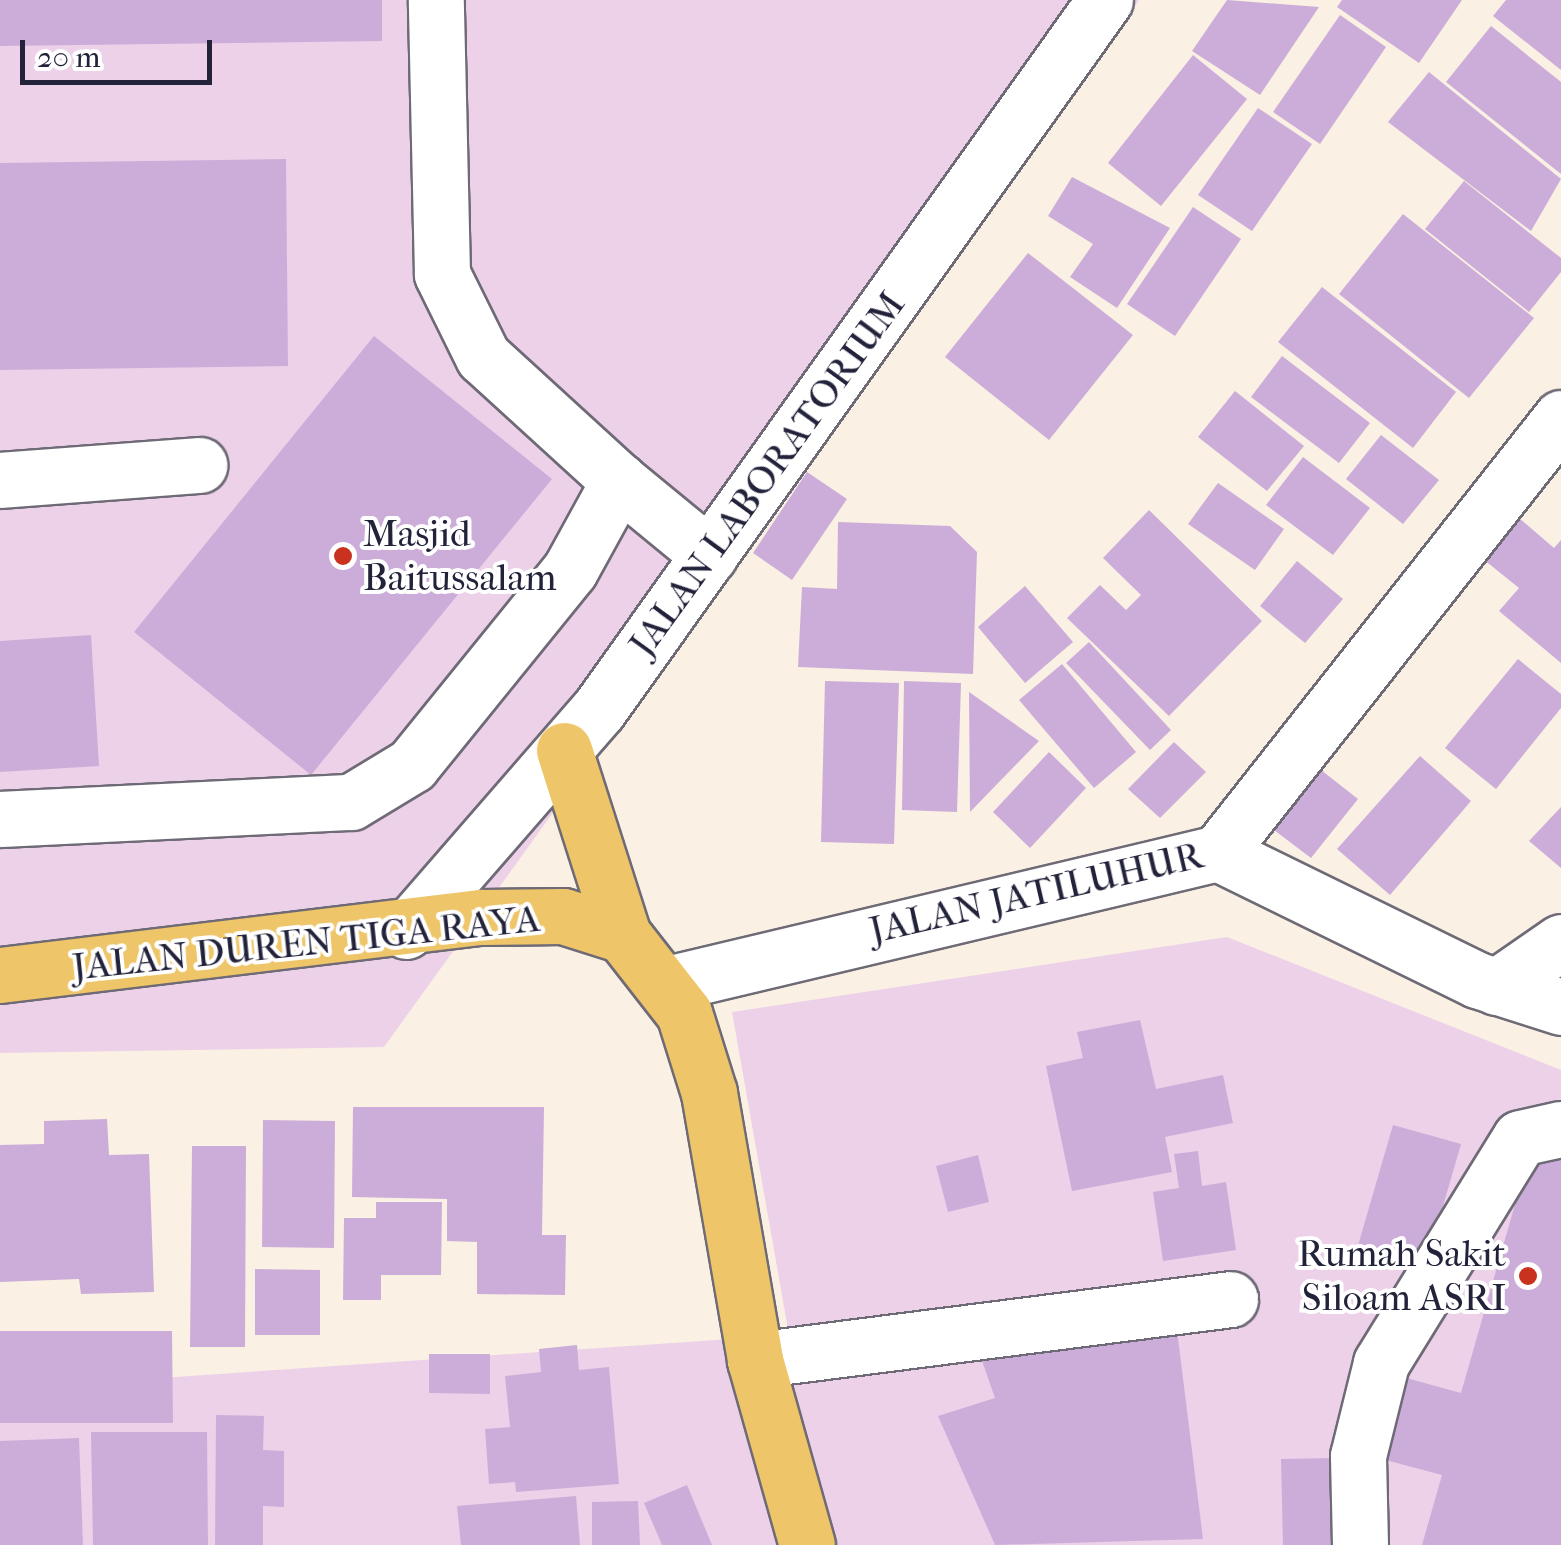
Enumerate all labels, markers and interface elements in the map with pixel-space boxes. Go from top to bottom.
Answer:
scale bar [25,20,218,82]
text: 20 m [37,40,100,75]
street label: JALAN LABORATORIUM [619,283,915,665]
place label: Masjid Baitussalam [363,511,557,600]
marker: Masjid Baitussalam [332,545,354,567]
street label: JALAN JATILUHUR [865,832,1207,954]
street label: JALAN DUREN TIGA RAYA [70,896,542,990]
place label: Rumah Sakit Siloam ASRI [1298,1231,1506,1320]
marker: Rumah Sakit Siloam ASRI [1515,1263,1541,1289]

